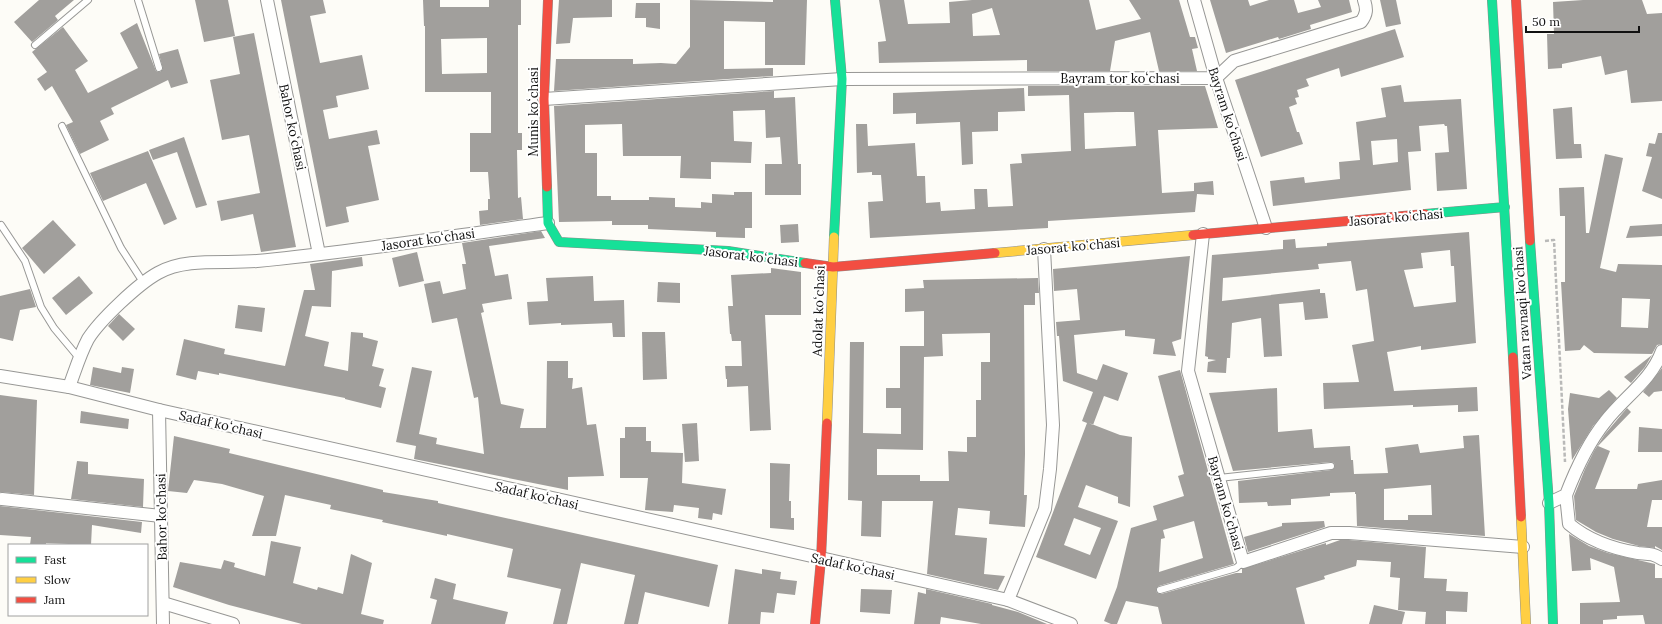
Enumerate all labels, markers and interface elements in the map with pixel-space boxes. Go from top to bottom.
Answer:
scale bar [1526,8,1639,34]
text: 50 m [1532,14,1560,29]
street label: Bayram koʻchasi [1204,65,1251,164]
street label: Munis koʻchasi [525,67,542,157]
street label: Bayram tor koʻchasi [1060,70,1180,87]
street label: Bahor koʻchasi [275,82,310,172]
street label: Jasorat koʻchasi [1347,205,1444,230]
street label: Jasorat koʻchasi [379,224,476,255]
street label: Jasorat koʻchasi [1024,234,1121,259]
street label: Jasorat koʻchasi [702,242,799,271]
street label: Vatan ravnaqi ko'chasi [1509,245,1536,381]
street label: Adolat koʻchasi [808,265,829,358]
street label: Sadaf koʻchasi [177,407,265,442]
street label: Bayram koʻchasi [1204,454,1247,553]
street label: Bahor ko'chasi [152,473,171,561]
street label: Sadaf koʻchasi [493,478,581,513]
legend [8,544,148,616]
street label: Sadaf koʻchasi [809,549,897,584]
text: Fast [44,552,67,567]
text: Slow [44,572,71,587]
text: Jam [43,592,65,607]

